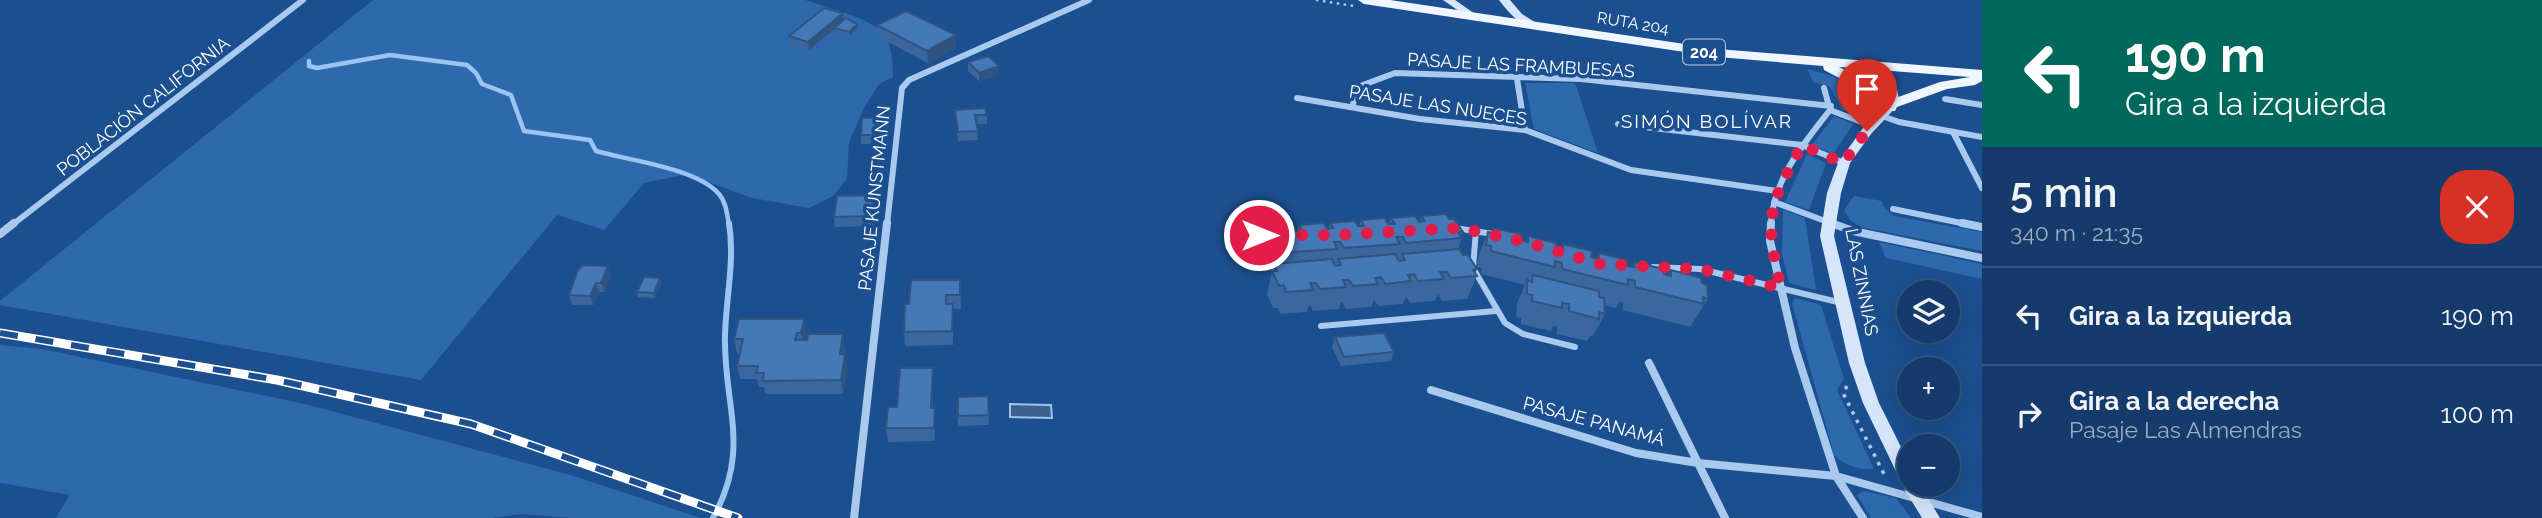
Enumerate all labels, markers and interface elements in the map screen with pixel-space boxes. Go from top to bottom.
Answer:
street label: RUTA 204 [1596,8,1671,38]
text: 190 m [2125,26,2266,83]
icon: left [2010,28,2101,119]
street label: POBLACIÓN CALIFORNIA [52,31,233,180]
road number: 204 [1683,40,1725,64]
street label: PASAJE LAS FRAMBUESAS [1407,49,1635,81]
pin [1837,59,1897,131]
icon: arrive [1848,70,1886,108]
street label: PASAJE LAS NUECES [1348,81,1528,129]
text: Gira a la izquierda [2125,85,2387,122]
street label: PASAJE KUNSTMANN [854,104,894,292]
district label: SIMÓN BOLÍVAR [1621,110,1793,132]
text: 5 min [2010,168,2118,217]
button: close [2440,170,2514,244]
position arrow [1222,198,1296,272]
text: 340 m · 21:35 [2010,219,2143,246]
street label: LAS ZINNIAS [1841,227,1883,338]
map controls [1897,280,1960,497]
button: layers [1897,280,1960,343]
icon: left [2010,297,2048,335]
text: Gira a la izquierda [2069,301,2292,331]
text: 190 m [2441,301,2514,331]
button: + [1897,357,1960,420]
text: Gira a la derecha [2069,386,2279,416]
street label: PASAJE PANAMÁ [1521,391,1667,450]
icon: right [2010,395,2048,433]
text: 100 m [2441,399,2514,429]
text: Pasaje Las Almendras [2069,416,2302,443]
button: − [1897,434,1960,497]

